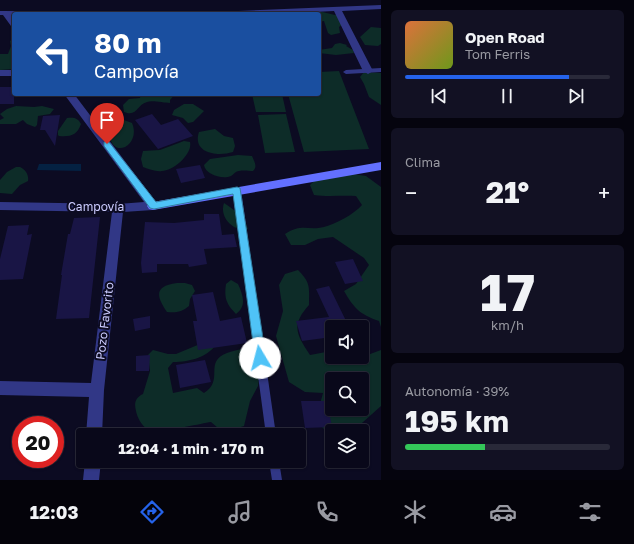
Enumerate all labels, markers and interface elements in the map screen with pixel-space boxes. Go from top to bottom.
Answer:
text: 80 m [94,26,162,59]
icon: left [28,28,80,80]
text: Open Road [465,28,545,46]
text: Tom Ferris [465,46,530,62]
text: Campovía [94,60,179,82]
icon: previous [428,85,450,107]
icon: pause [496,85,518,107]
icon: next [565,85,587,107]
pin [90,103,124,144]
icon: arrive [96,109,118,131]
text: Clima [405,154,440,170]
text: 21° [486,174,529,210]
text: − [405,179,417,206]
text: + [598,179,610,206]
street label: Campovía [68,199,124,214]
text: 17 [480,260,535,322]
street label: Pozo Favorito [92,281,117,361]
text: km/h [491,317,524,333]
map controls [325,320,369,468]
button: sound [325,320,369,364]
position arrow [239,337,281,379]
button: search [325,372,369,416]
text: Autonomía · 39% [405,383,509,399]
text: 195 km [405,403,509,439]
speed limit sign: 20 [12,416,64,468]
button: layers [325,424,369,468]
text: 12:04 · 1 min · 170 m [118,439,264,457]
icon: directions [138,498,166,526]
icon: music [226,498,254,526]
icon: phone [313,498,341,526]
icon: climate [401,498,429,526]
icon: car [489,498,517,526]
icon: filters [576,498,604,526]
text: 12:03 [30,501,79,523]

